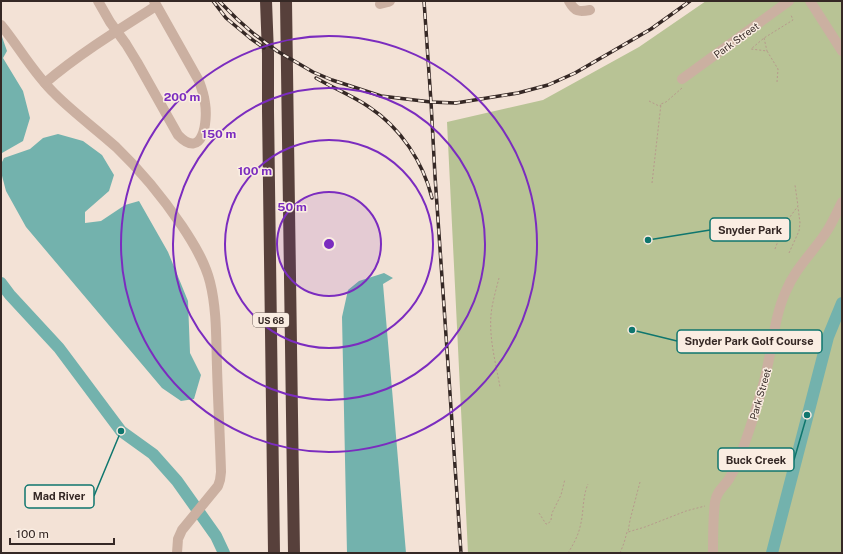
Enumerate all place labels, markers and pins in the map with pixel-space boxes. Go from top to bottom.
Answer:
callout: Snyder Park [710,218,790,241]
centre of rings [322,237,336,251]
callout: Snyder Park Golf Course [677,330,822,353]
callout: Buck Creek [718,448,794,471]
callout: Mad River [25,485,94,508]

